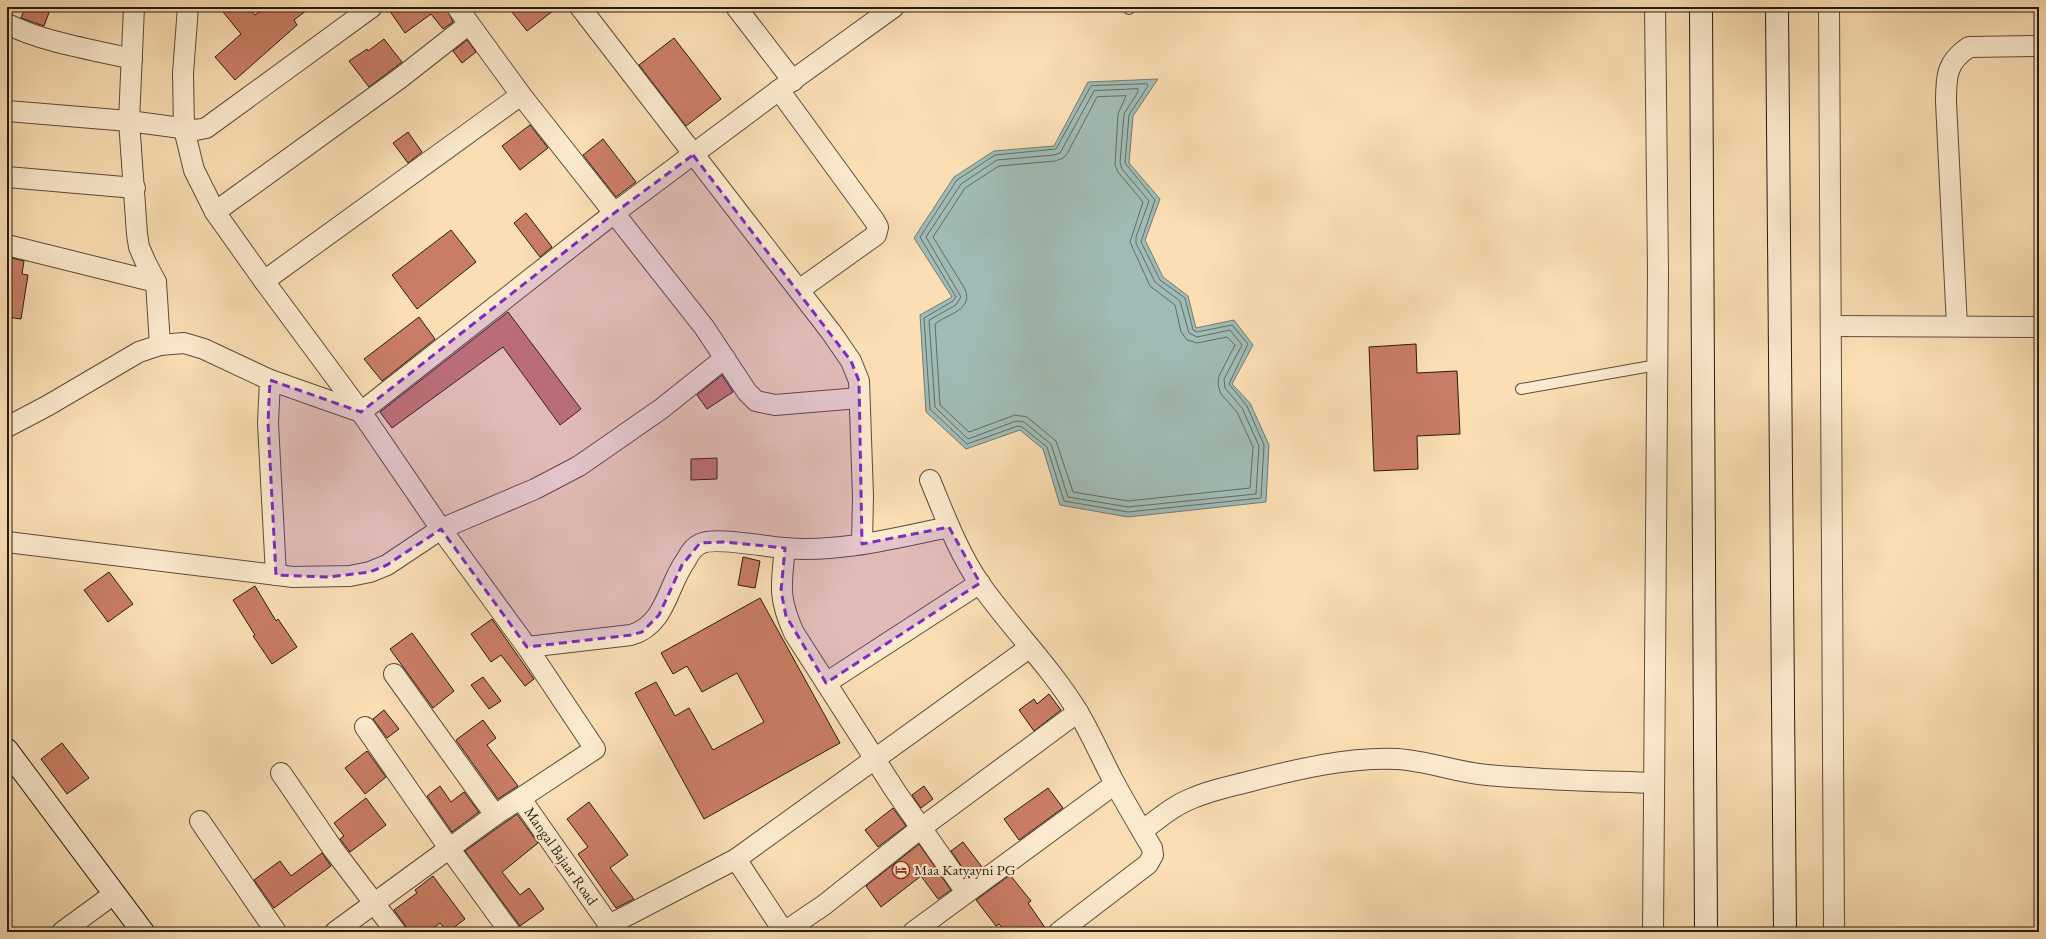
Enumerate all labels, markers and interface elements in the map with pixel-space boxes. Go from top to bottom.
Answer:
street label: Mangal Bajaar Road [520,803,603,909]
hotel icon: Maa Katyayni PG [891,860,911,880]
place label: Maa Katyayni PG [914,860,1016,879]

